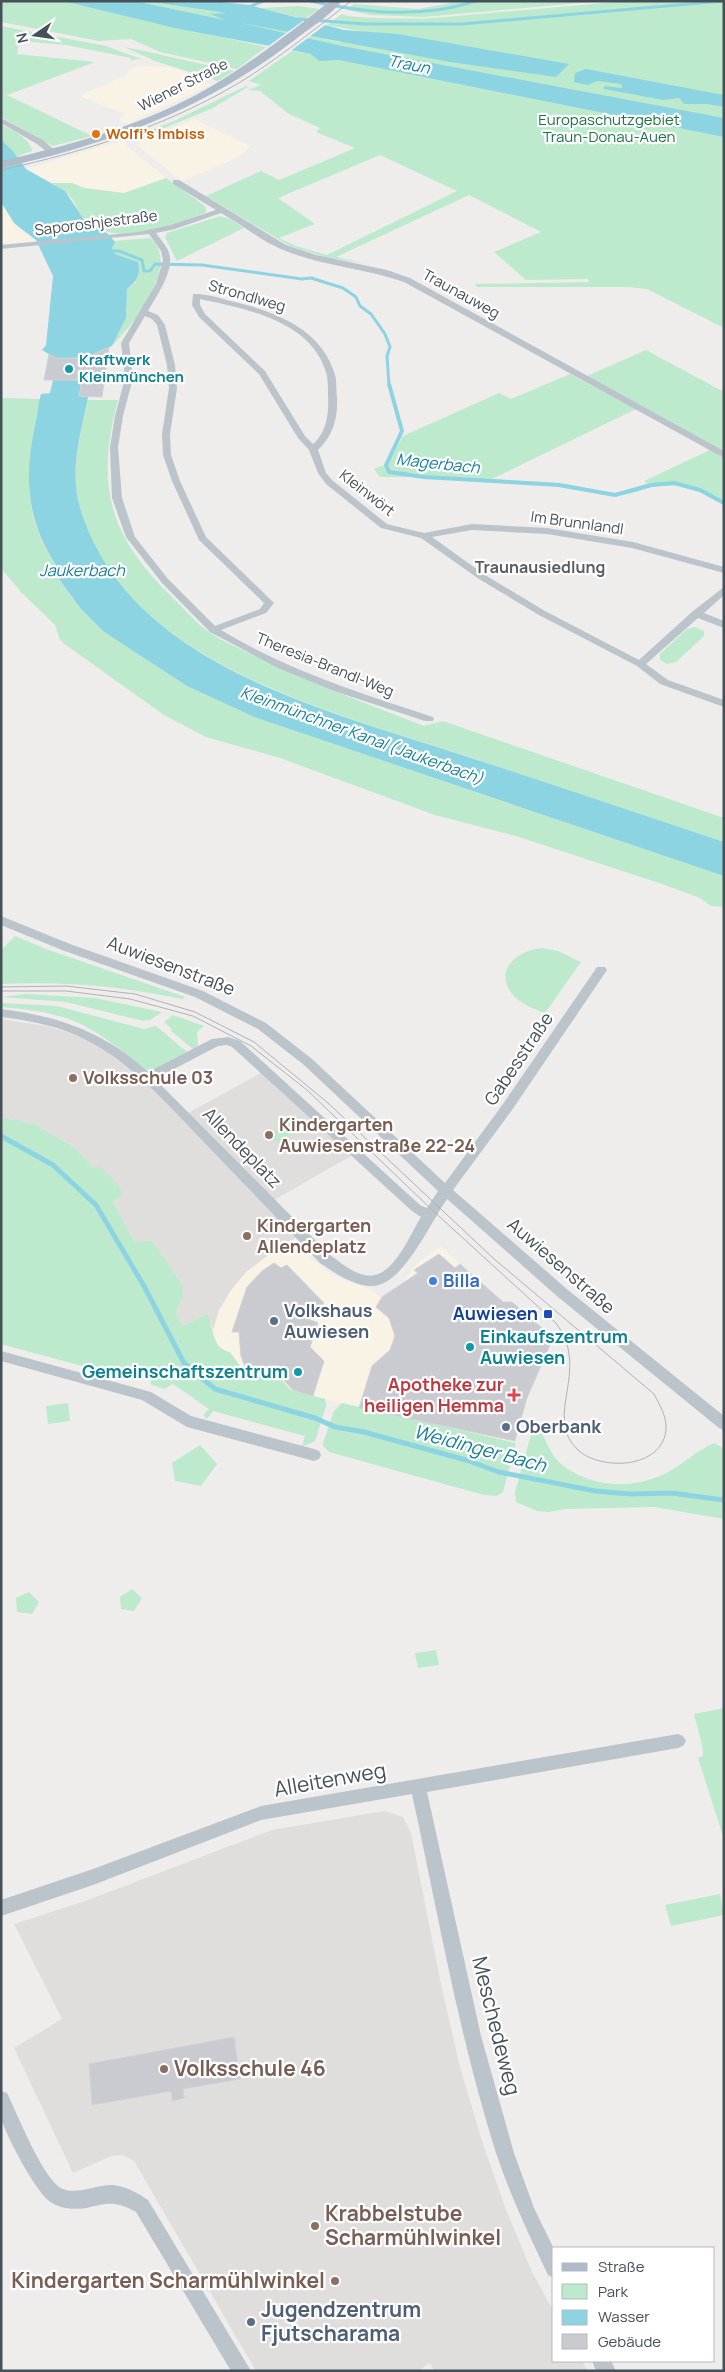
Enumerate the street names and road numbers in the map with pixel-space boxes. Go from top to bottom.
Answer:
street label: Wiener Straße [134,53,232,116]
street label: Saporoshjestraße [33,205,159,240]
street label: Traunauweg [419,264,504,323]
street label: Strondlweg [206,274,288,317]
street label: Kleinwört [335,464,399,521]
street label: Im Brunnlandl [529,506,625,539]
street label: Theresia-Brandl-Weg [253,627,397,702]
street label: Auwiesenstraße [104,930,239,1000]
street label: Gabesstraße [478,1007,558,1110]
street label: Allendeplatz [198,1102,287,1193]
street label: Auwiesenstraße [503,1212,621,1319]
street label: Alleitenweg [272,1755,388,1803]
street label: Meschedeweg [466,1953,528,2098]

